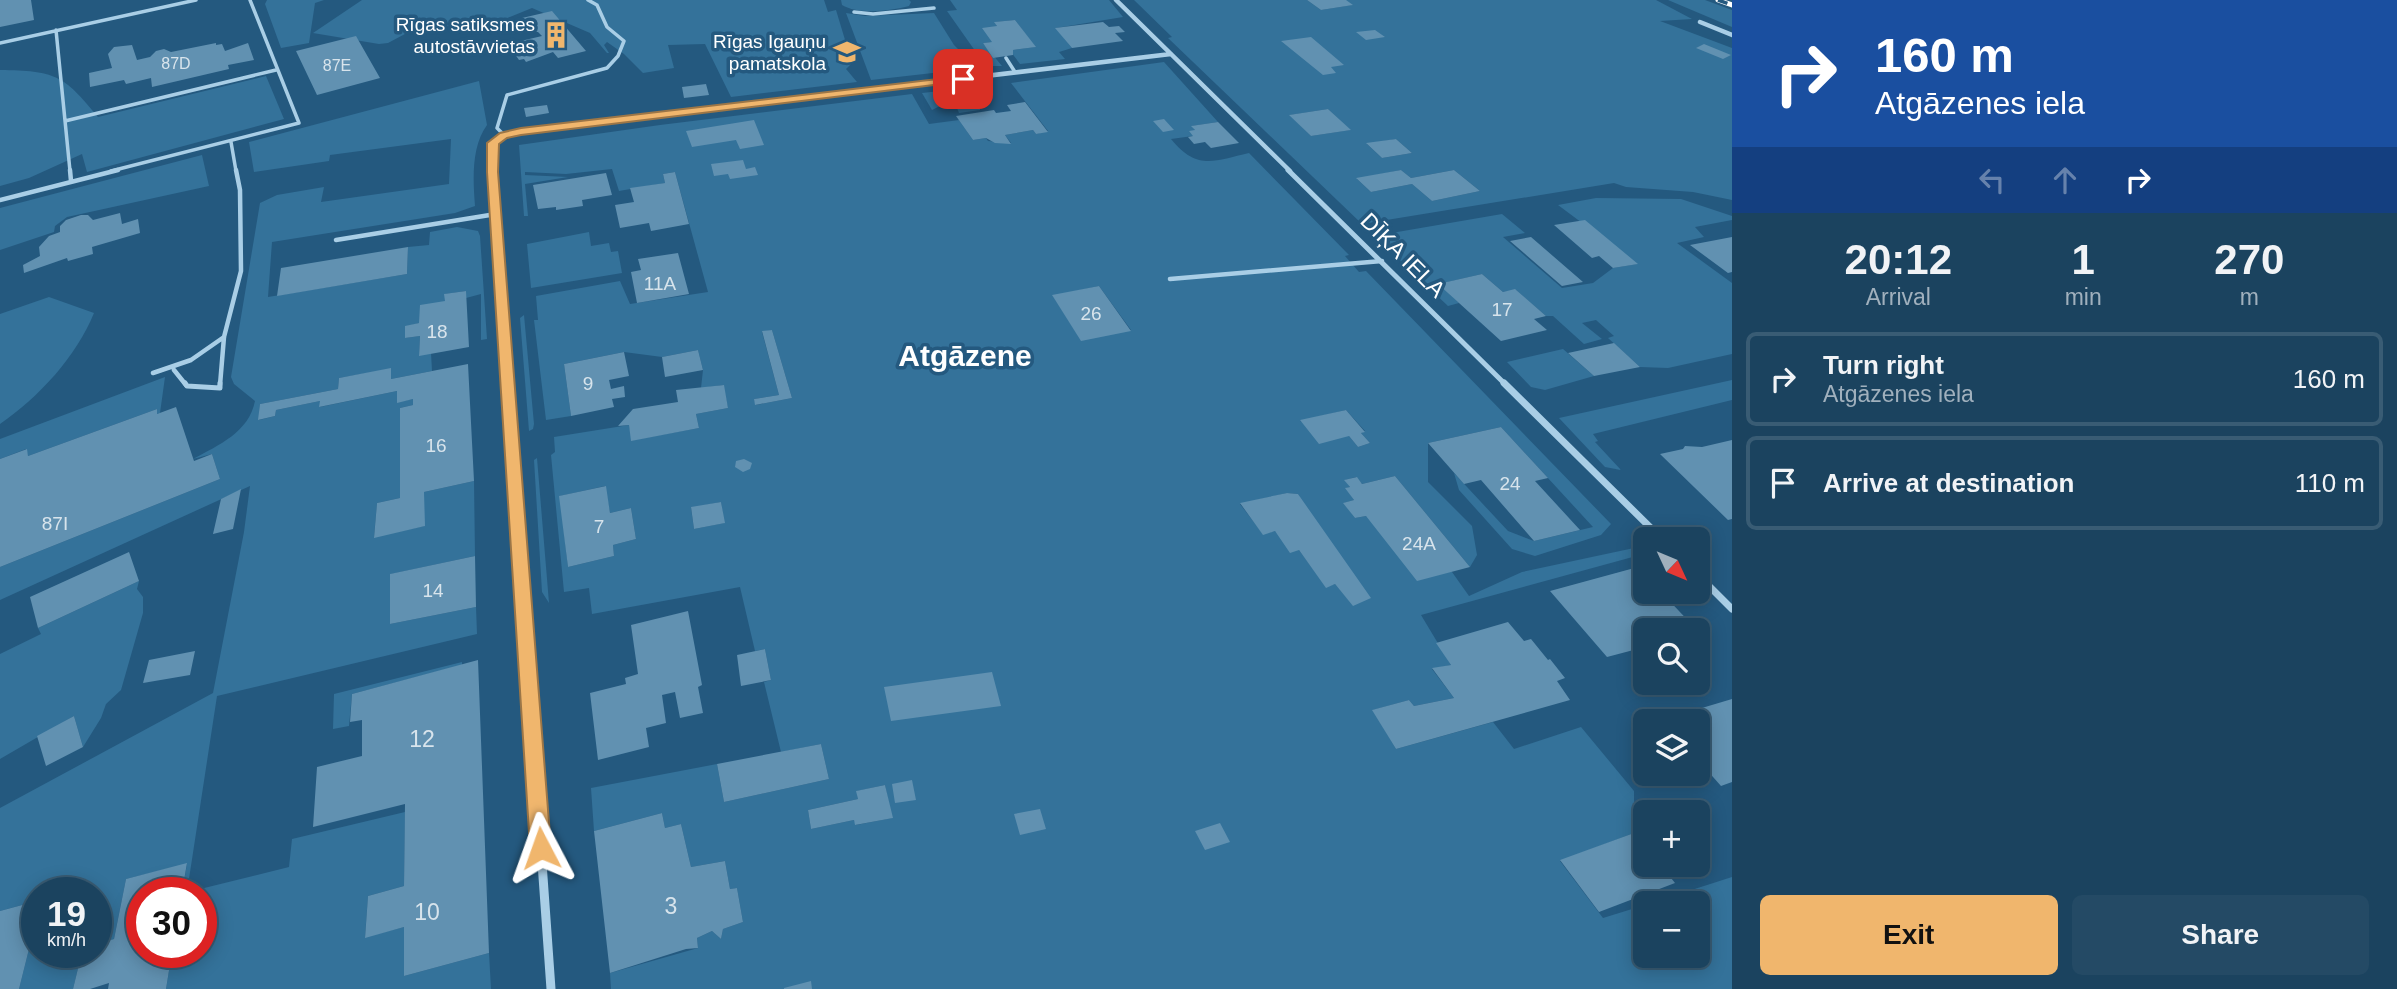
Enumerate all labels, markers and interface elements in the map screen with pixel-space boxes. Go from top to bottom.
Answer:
place label: Rīgas satiksmes autostāvvietas [396,14,535,57]
building icon: Rīgas satiksmes autostāvvietas [541,20,571,50]
icon: right [1760,28,1851,119]
text: 160 m [1875,28,2014,82]
place label: Rīgas Igauņu pamatskola [713,31,826,74]
school or university icon: Rīgas Igauņu pamatskola [832,37,862,67]
pin [933,49,993,109]
house number: 87D [161,55,191,72]
house number: 87E [323,57,351,74]
icon: arrive [944,60,982,98]
text: Atgāzenes iela [1875,85,2085,121]
icon: left [1973,161,2011,199]
icon: ahead [2046,161,2084,199]
icon: right [2119,161,2157,199]
street label: DĪĶA IELA [1355,207,1451,303]
text: 20:12 [1845,236,1952,283]
text: 1 [2071,236,2095,283]
text: 270 [2214,236,2284,283]
house number: 11A [644,273,677,294]
text: Arrival [1866,284,1931,310]
text: min [2065,284,2102,310]
text: m [2240,284,2259,310]
house number: 17 [1491,299,1513,320]
house number: 26 [1080,303,1102,324]
house number: 18 [426,321,448,342]
district label: Atgāzene [898,339,1032,372]
text: Turn right [1823,350,1944,380]
icon: right [1764,360,1802,398]
text: 160 m [2293,364,2365,394]
house number: 9 [583,373,593,394]
text: Atgāzenes iela [1823,381,1974,407]
house number: 16 [425,435,447,456]
icon: arrive [1764,464,1802,502]
text: Arrive at destination [1823,468,2074,498]
text: 110 m [2295,468,2365,498]
house number: 24 [1499,473,1521,494]
house number: 87I [42,513,68,534]
house number: 7 [594,516,604,537]
north arrow [1633,527,1710,604]
map controls [1633,527,1710,968]
house number: 24A [1402,533,1436,554]
house number: 14 [422,580,444,601]
button: search [1633,618,1710,695]
button: layers [1633,709,1710,786]
house number: 12 [409,726,435,752]
button: + [1633,800,1710,877]
position arrow [504,811,578,885]
speed limit sign: 30 [126,877,217,968]
button: − [1633,891,1710,968]
house number: 3 [665,893,677,919]
text: 19 [47,894,86,933]
button: Exit [1760,895,2058,975]
button: Share [2072,895,2369,975]
house number: 10 [414,899,440,925]
text: km/h [47,930,86,950]

